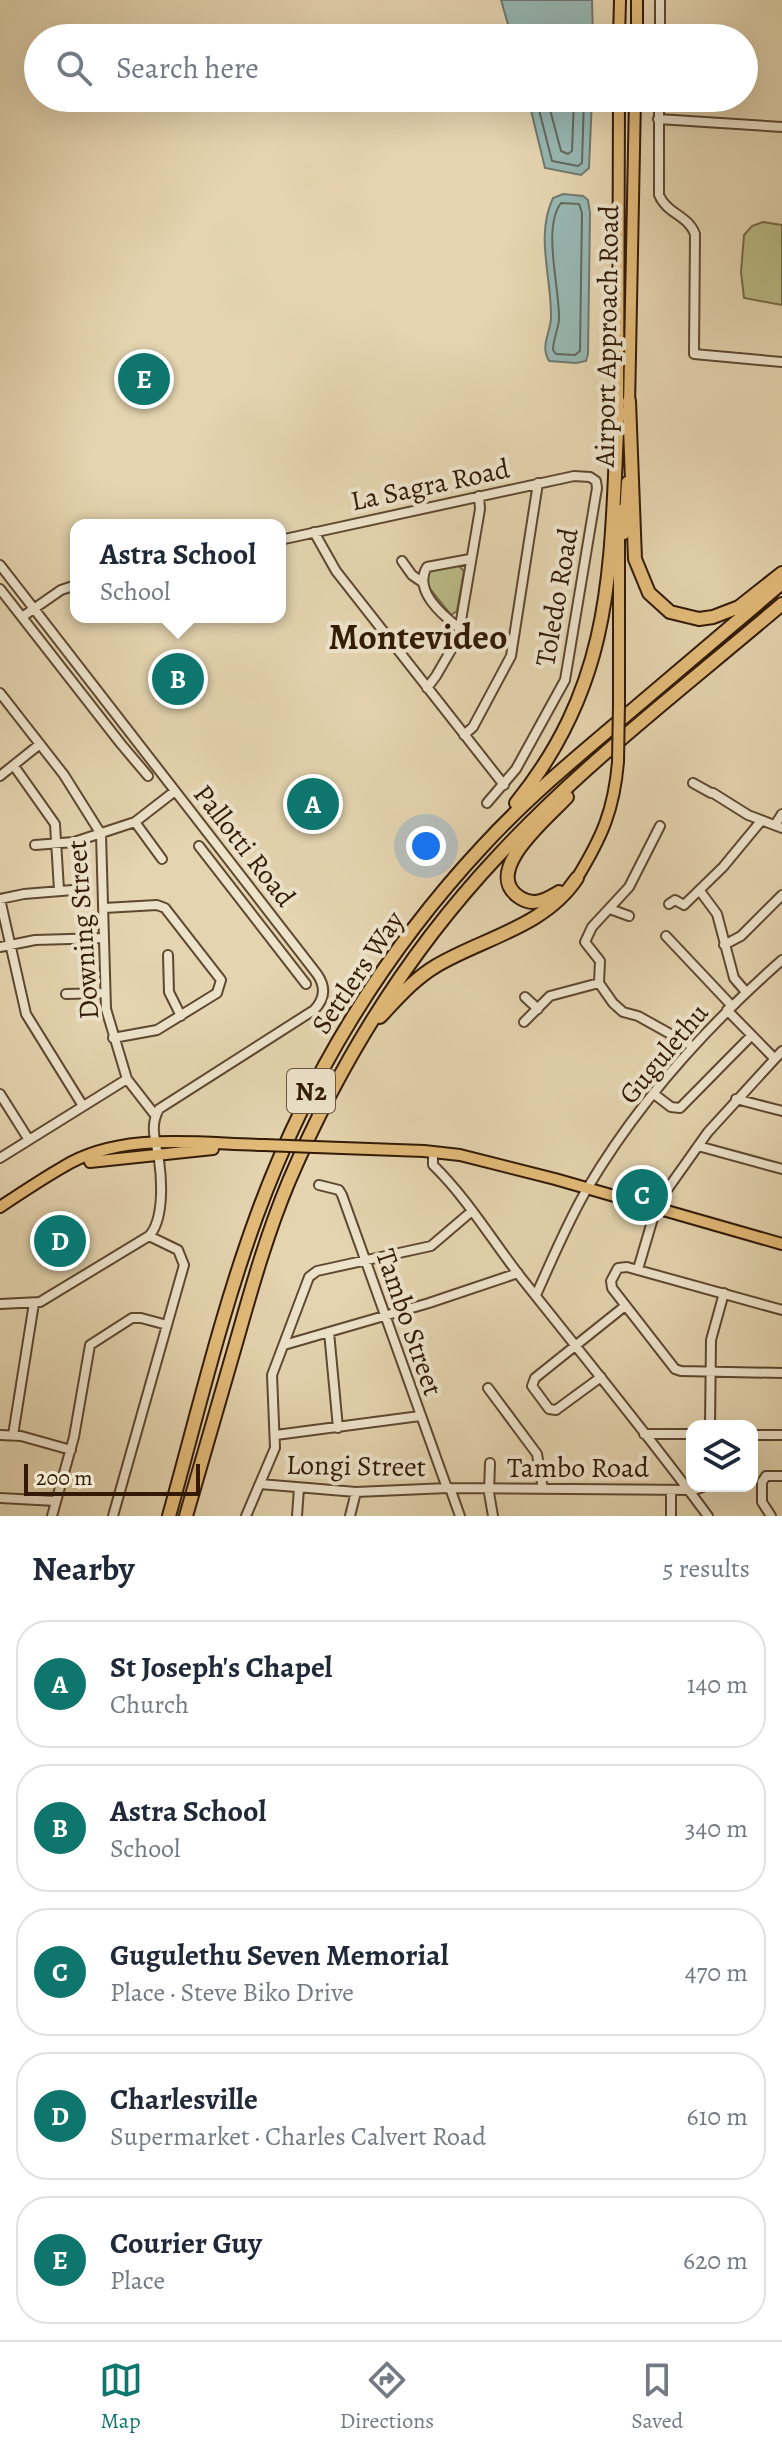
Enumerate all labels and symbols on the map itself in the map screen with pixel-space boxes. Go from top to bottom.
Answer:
street label: Airport Approach Road [586,204,628,468]
pin: E [118,349,170,409]
street label: La Sagra Road [347,449,514,520]
street label: Toledo Road [526,524,588,669]
district label: Montevideo [329,612,507,661]
pin: B [152,649,204,709]
pin: A [287,774,339,834]
street label: Pallotti Road [184,776,305,915]
your location [406,826,446,866]
street label: Downing Street [58,839,108,1021]
street label: Settlers Way [303,903,413,1042]
street label: Gugulethu [610,994,718,1112]
road number: N2 [287,1069,335,1113]
pin: C [616,1165,668,1225]
pin: D [34,1211,86,1271]
street label: Tambo Street [366,1244,452,1401]
street label: Longi Street [286,1446,426,1486]
street label: Tambo Road [507,1449,650,1487]
scale bar [24,1460,200,1496]

